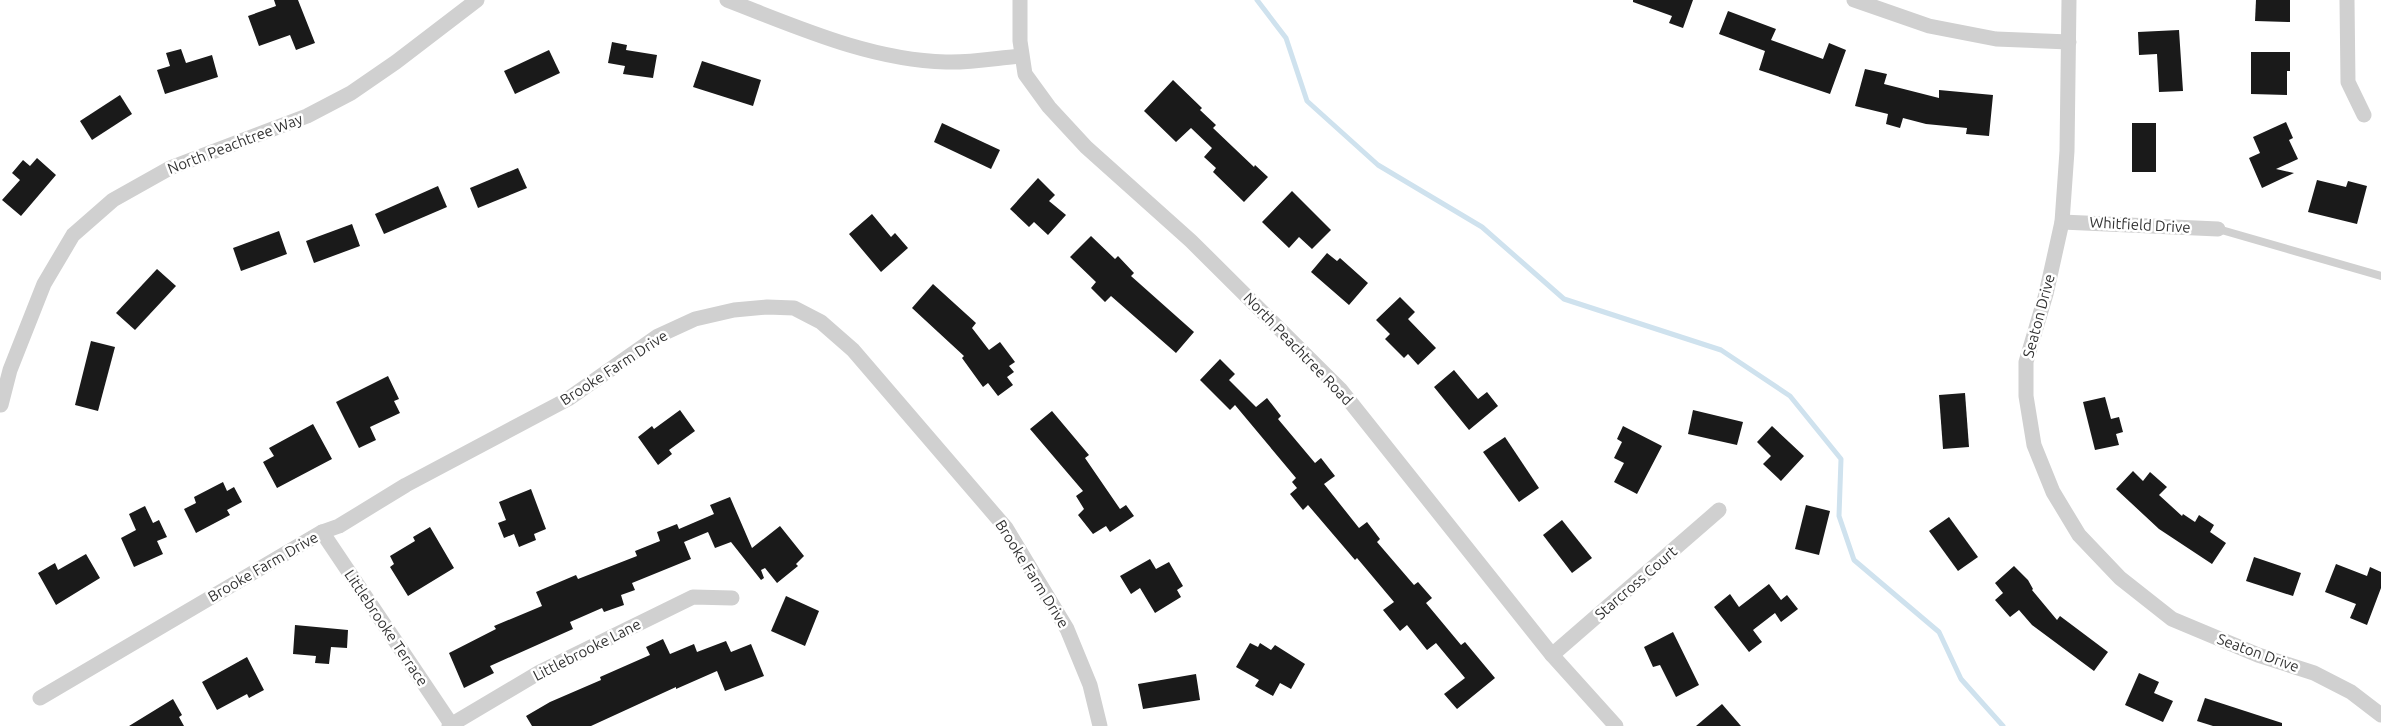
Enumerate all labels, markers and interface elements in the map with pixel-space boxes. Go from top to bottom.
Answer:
street label: North Peachtree Way [165,110,305,177]
street label: Whitfield Drive [2089,213,2191,236]
street label: Seaton Drive [2019,272,2058,360]
street label: North Peachtree Road [1240,289,1356,408]
street label: Brooke Farm Drive [557,327,670,409]
street label: Brooke Farm Drive [992,517,1073,631]
street label: Brooke Farm Drive [205,528,321,605]
street label: Starcross Court [1591,542,1680,623]
street label: Littlebrooke Terrace [341,566,432,689]
street label: Littlebrooke Lane [530,615,643,684]
street label: Seaton Drive [2215,630,2301,675]

